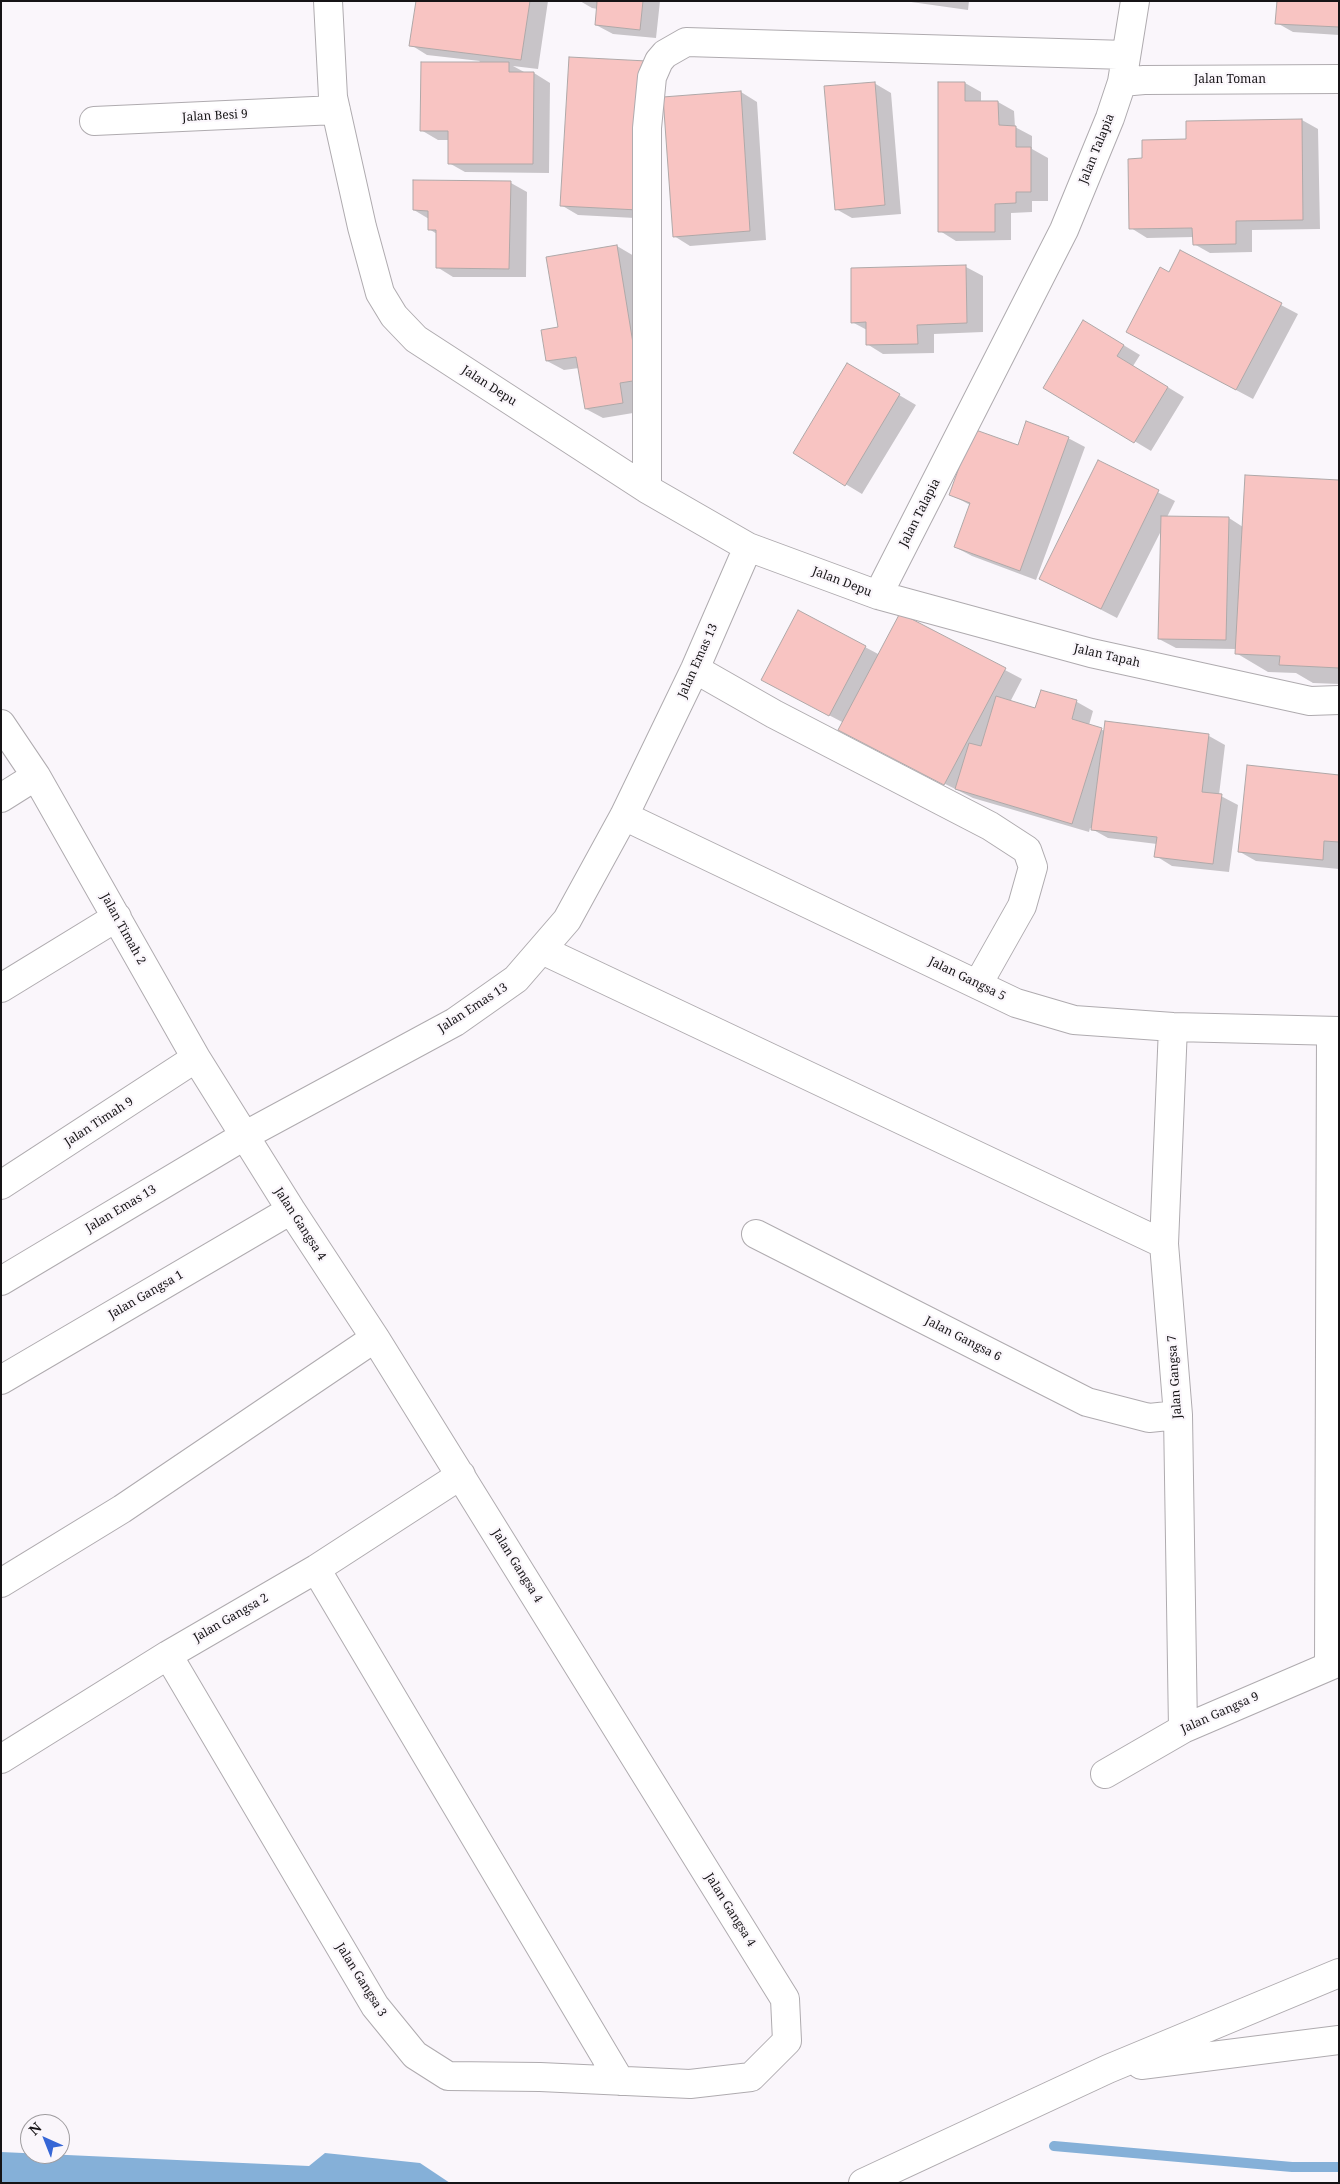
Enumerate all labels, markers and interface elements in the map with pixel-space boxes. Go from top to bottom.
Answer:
street label: Jalan Toman [1194,73,1266,87]
street label: Jalan Besi 9 [182,107,248,125]
street label: Jalan Talapia [1076,112,1118,186]
street label: Jalan Depu [459,363,519,409]
street label: Jalan Talapia [897,477,943,549]
street label: Jalan Depu [810,564,874,600]
street label: Jalan Emas 13 [675,622,721,700]
street label: Jalan Tapah [1072,641,1142,671]
street label: Jalan Timah 2 [98,891,148,967]
street label: Jalan Gangsa 5 [926,954,1008,1004]
street label: Jalan Emas 13 [436,980,510,1036]
street label: Jalan Timah 9 [62,1094,136,1150]
street label: Jalan Emas 13 [83,1182,159,1236]
street label: Jalan Gangsa 4 [271,1185,329,1263]
street label: Jalan Gangsa 1 [106,1268,186,1322]
street label: Jalan Gangsa 6 [922,1314,1004,1364]
street label: Jalan Gangsa 7 [1165,1335,1185,1419]
street label: Jalan Gangsa 4 [489,1527,545,1605]
street label: Jalan Gangsa 2 [191,1591,271,1645]
street label: Jalan Gangsa 9 [1179,1689,1261,1737]
street label: Jalan Gangsa 4 [702,1871,758,1949]
street label: Jalan Gangsa 3 [333,1941,389,2019]
north arrow [20,2114,70,2164]
text: N [24,2118,45,2139]

